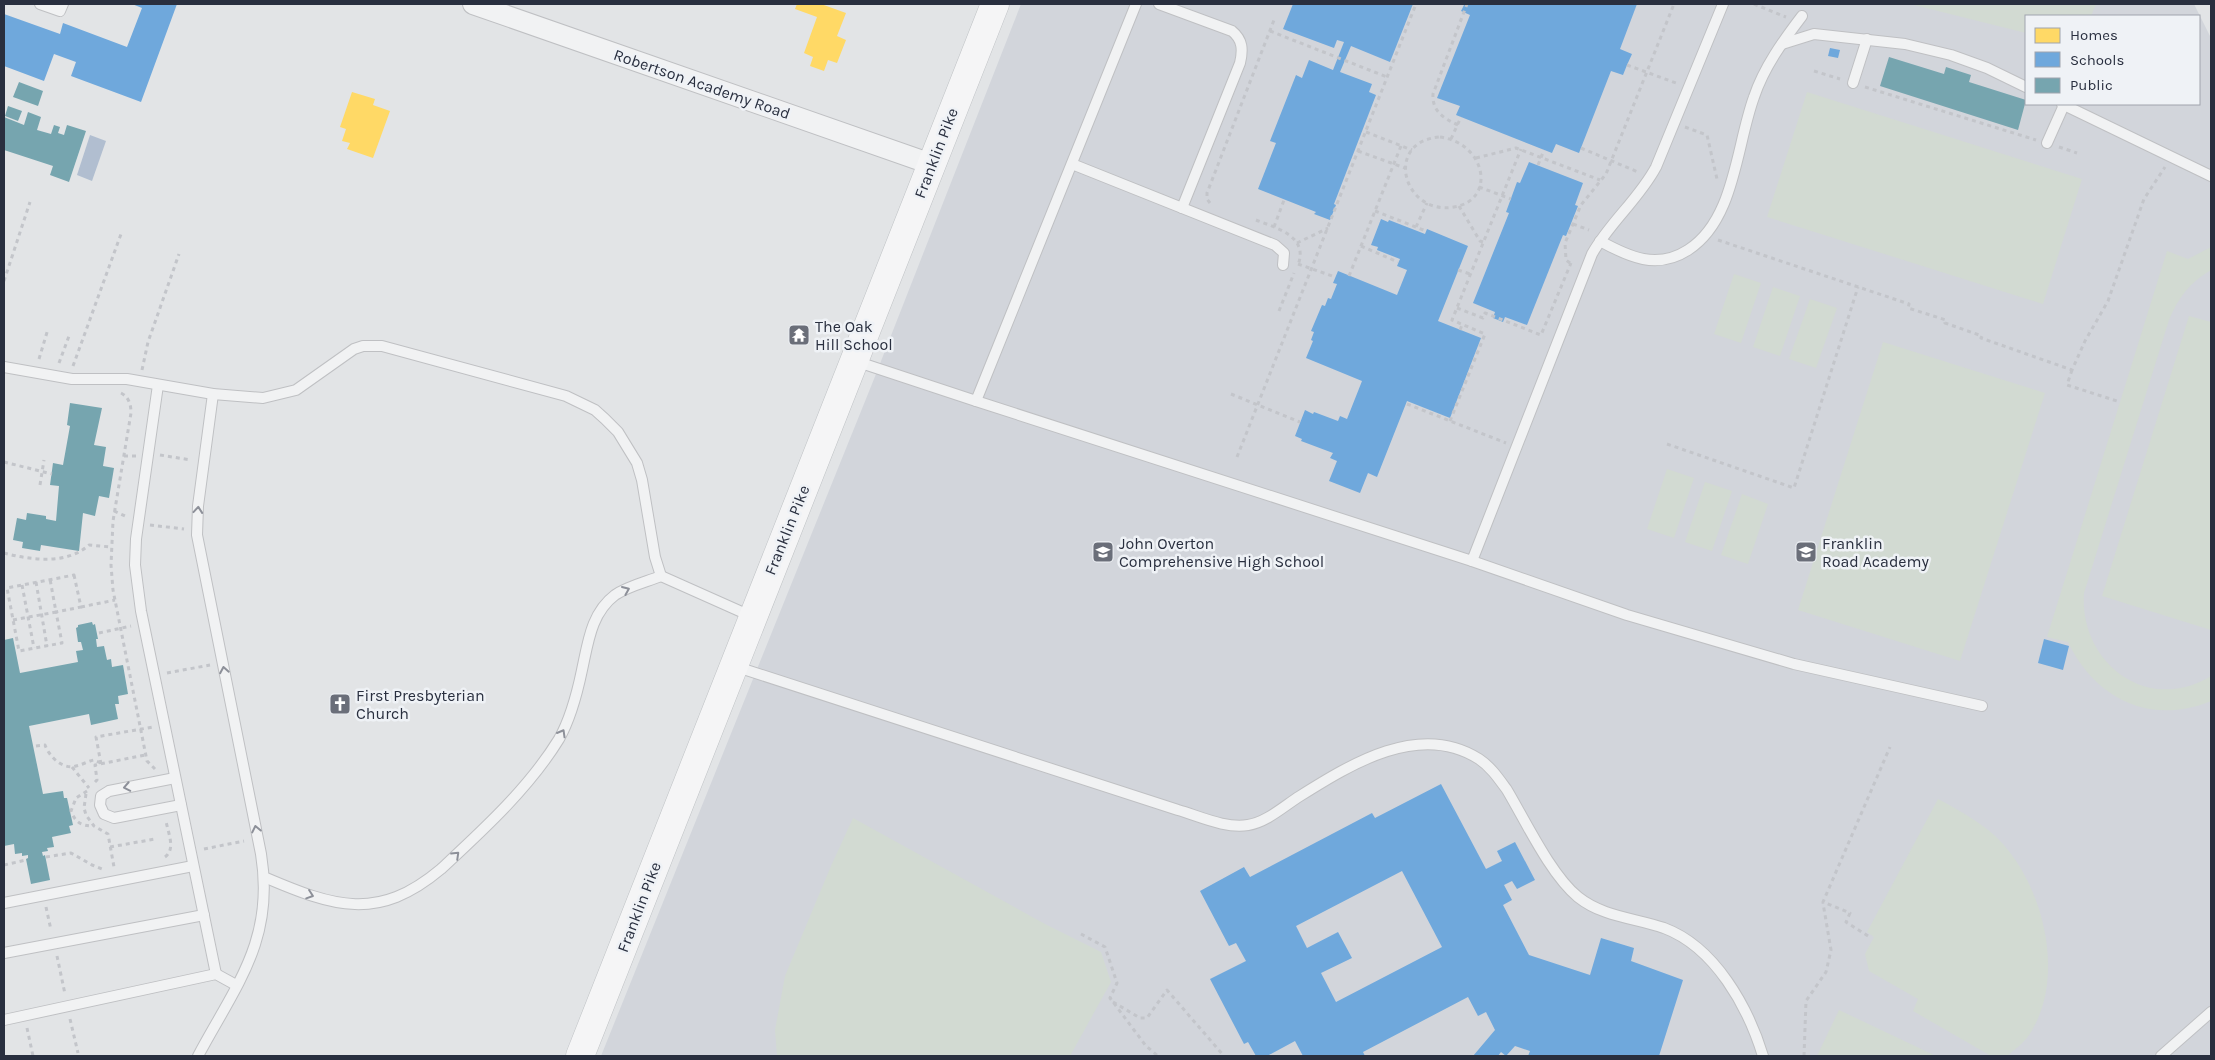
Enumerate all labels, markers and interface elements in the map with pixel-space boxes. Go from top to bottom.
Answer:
legend [2025,15,2200,105]
text: Homes [2070,26,2118,44]
street label: Robertson Academy Road [611,45,793,123]
text: Schools [2070,51,2124,69]
text: Public [2070,76,2113,94]
street label: Franklin Pike [910,105,962,201]
place label: The Oak Hill School [815,317,893,354]
temple icon: The Oak Hill School [787,323,811,347]
street label: Franklin Pike [760,482,814,578]
one-way arrow [192,506,203,514]
place label: John Overton Comprehensive High School [1119,534,1324,571]
place label: Franklin Road Academy [1822,534,1930,571]
school or university icon: John Overton Comprehensive High School [1091,540,1115,564]
school or university icon: Franklin Road Academy [1794,540,1818,564]
one-way arrow [621,586,630,597]
one-way arrow [220,666,230,674]
place label: First Presbyterian Church [356,686,485,723]
church icon: First Presbyterian Church [328,692,352,716]
one-way arrow [555,729,565,738]
one-way arrow [123,781,132,791]
one-way arrow [251,825,262,834]
one-way arrow [450,852,459,861]
street label: Franklin Pike [613,859,665,955]
one-way arrow [305,889,313,899]

